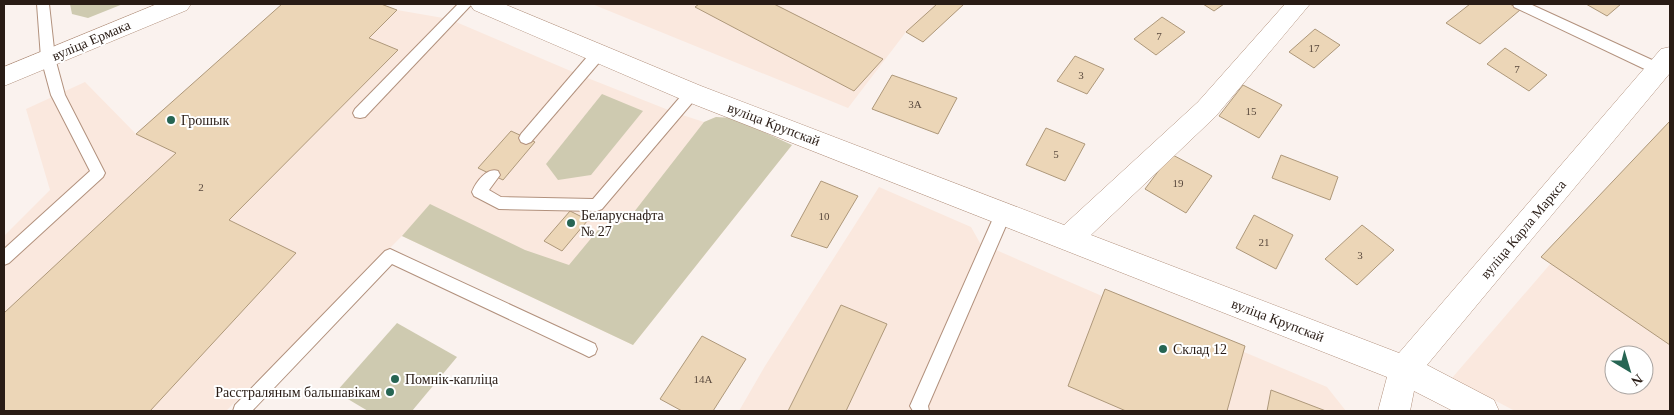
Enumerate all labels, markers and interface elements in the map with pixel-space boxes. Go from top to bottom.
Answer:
street label: вуліца Ермака [50,17,133,64]
house number: 7 [1156,30,1162,42]
house number: 17 [1309,42,1320,54]
house number: 7 [1514,63,1520,75]
house number: 3 [1078,69,1084,81]
house number: 3А [908,98,922,110]
street label: вуліца Крупскай [725,100,823,149]
house number: 15 [1246,105,1257,117]
place label: Грошык [181,113,229,128]
marker: Грошык [165,114,177,126]
house number: 5 [1053,148,1059,160]
street label: вуліца Карла Маркса [1478,176,1570,282]
house number: 19 [1173,177,1184,189]
house number: 2 [198,181,204,193]
place label: Беларуснафта № 27 [581,208,665,239]
house number: 10 [819,210,830,222]
marker: Беларуснафта № 27 [565,217,577,229]
house number: 21 [1259,236,1270,248]
house number: 3 [1357,249,1363,261]
street label: вуліца Крупскай [1229,296,1327,345]
place label: Склад 12 [1173,342,1227,357]
marker: Склад 12 [1157,343,1169,355]
north arrow [1604,345,1654,395]
text: N [1628,371,1645,389]
place label: Помнік-капліца [405,372,499,387]
marker: Помнік-капліца [389,373,401,385]
house number: 14А [694,373,713,385]
place label: Расстраляным бальшавікам [215,385,380,400]
marker: Расстраляным бальшавікам [384,386,396,398]

